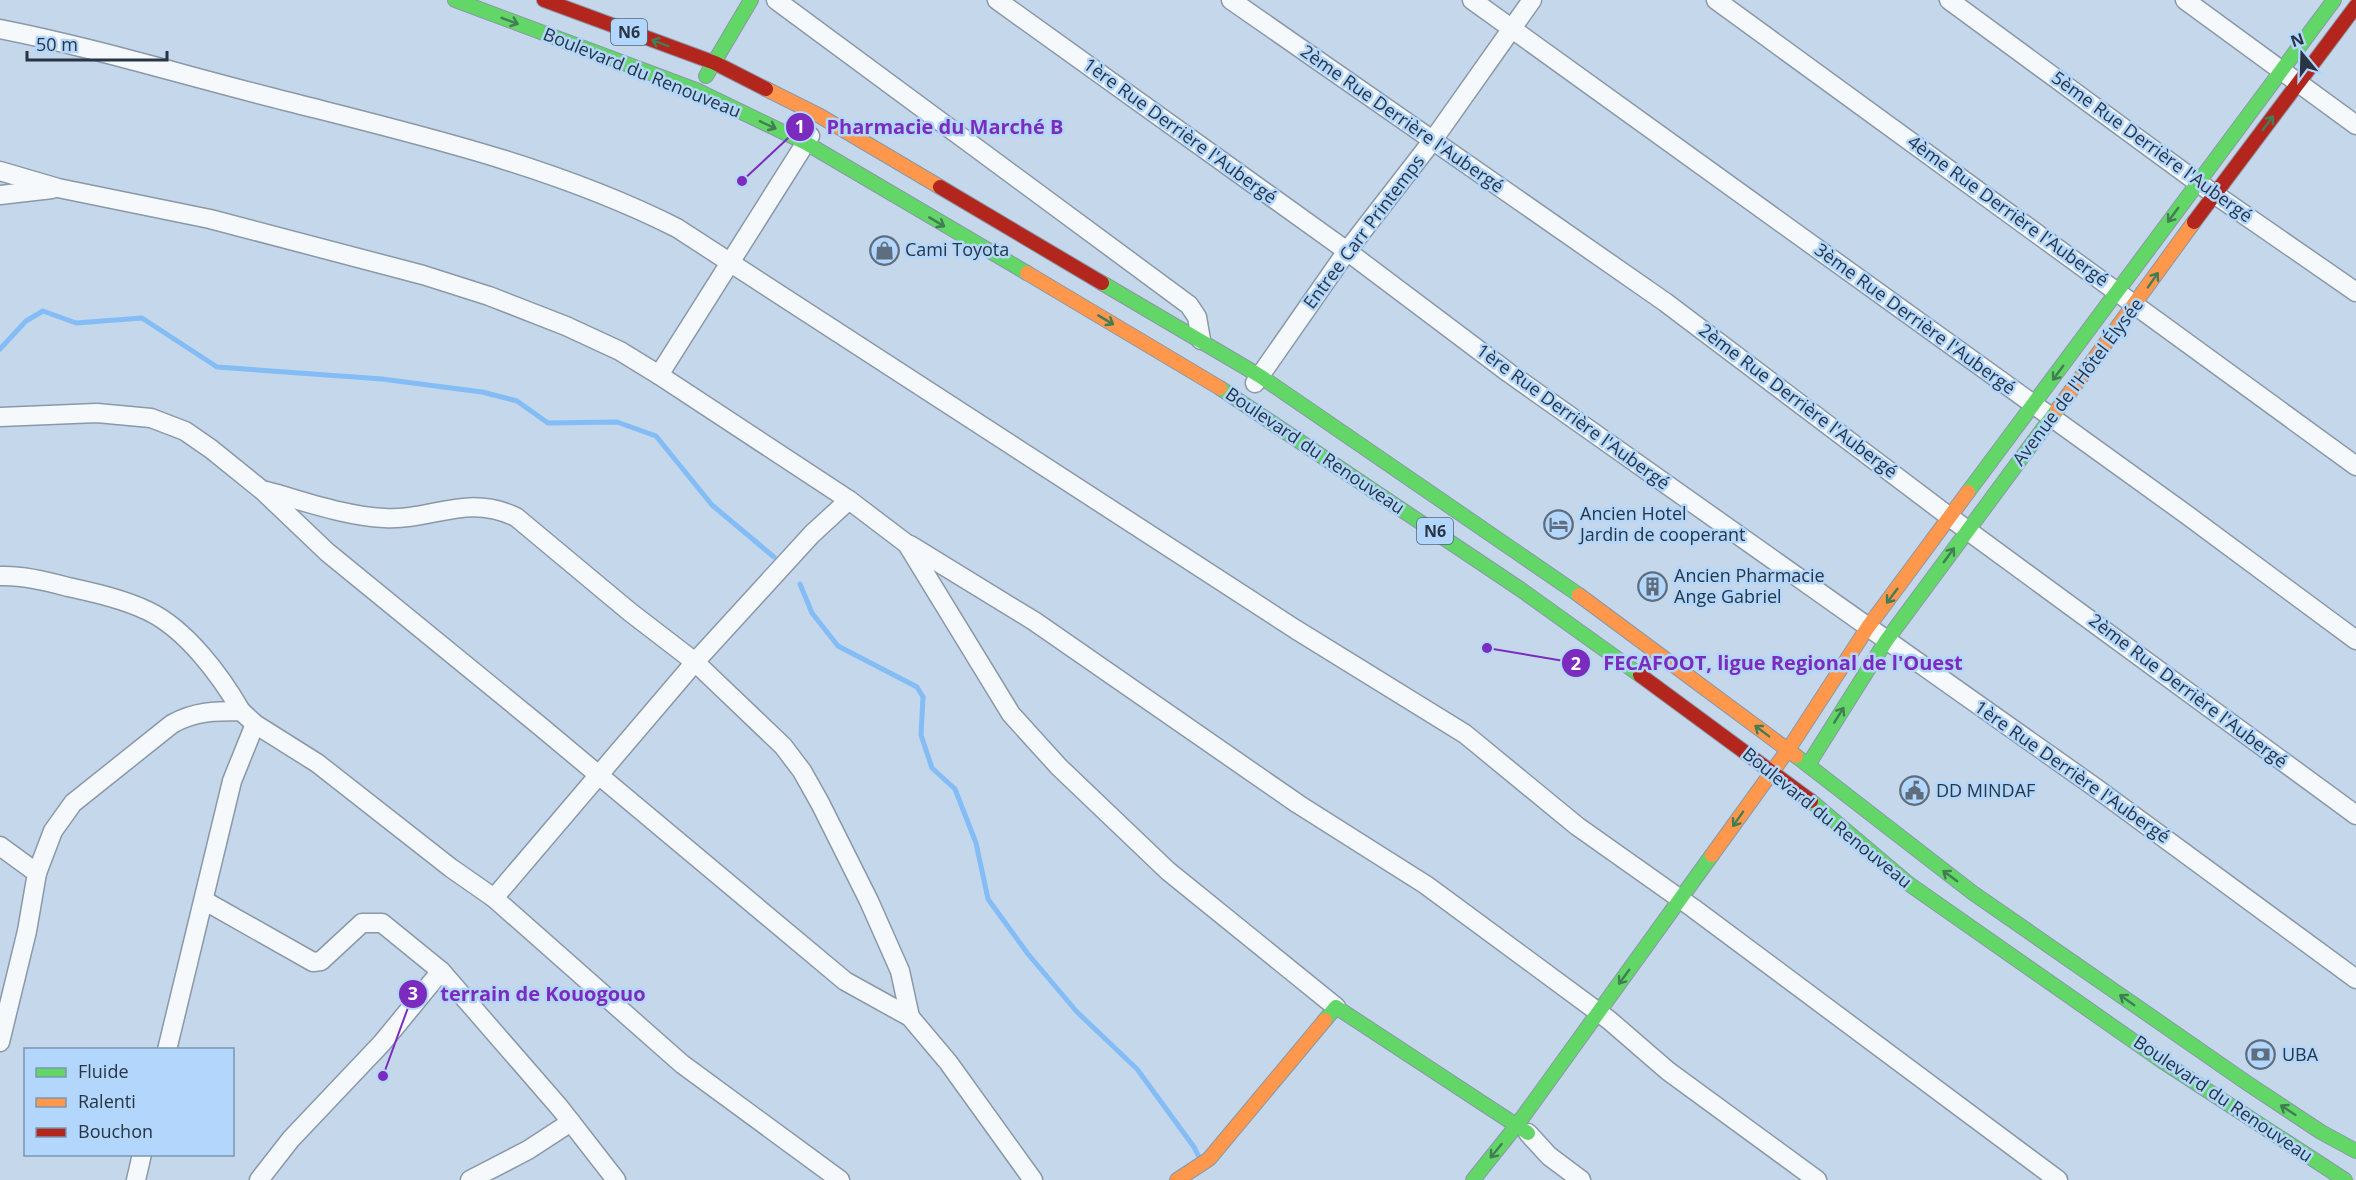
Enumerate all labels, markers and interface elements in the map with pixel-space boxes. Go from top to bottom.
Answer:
one-way arrow [500,16,519,27]
road number: N6 [611,19,647,45]
street label: Boulevard du Renouveau [540,21,745,123]
scale bar [27,24,166,62]
north arrow [2272,24,2332,84]
text: N [2287,27,2307,52]
text: 50 m [36,32,78,56]
one-way arrow [651,37,670,48]
street label: 2ème Rue Derrière l'Aubergé [1296,39,1509,198]
street label: 1ère Rue Derrière l'Aubergé [1079,52,1282,209]
street label: 5ème Rue Derrière l'Aubergé [2047,65,2258,227]
callout: Pharmacie du Marché B [785,108,1076,146]
text: Pharmacie du Marché B [827,113,1063,140]
text: 1 [795,114,805,138]
one-way arrow [2262,115,2274,131]
one-way arrow [759,119,777,131]
street label: 4ème Rue Derrière l'Aubergé [1903,129,2114,291]
street label: Entree Carr Printemps [1297,150,1429,313]
one-way arrow [2167,207,2179,223]
one-way arrow [928,216,945,228]
shop icon: Cami Toyota [868,234,900,266]
place label: Cami Toyota [905,237,1009,261]
street label: 3ème Rue Derrière l'Aubergé [1810,237,2021,399]
one-way arrow [2147,272,2159,289]
street label: Avenue de l'Hôtel Élysée [2006,293,2148,470]
one-way arrow [1097,315,1114,327]
street label: 2ème Rue Derrière l'Aubergé [1694,318,1903,483]
street label: 1ère Rue Derrière l'Aubergé [1472,338,1675,495]
one-way arrow [2052,364,2065,380]
street label: Boulevard du Renouveau [1221,381,1410,519]
place label: Ancien Hotel Jardin de cooperant [1578,501,1745,546]
hotel icon: Ancien Hotel Jardin de cooperant [1543,508,1575,540]
road number: N6 [1417,518,1453,544]
one-way arrow [1943,547,1955,563]
place label: Ancien Pharmacie Ange Gabriel [1674,563,1825,608]
building icon: Ancien Pharmacie Ange Gabriel [1637,570,1669,602]
one-way arrow [1885,588,1898,604]
street label: 2ème Rue Derrière l'Aubergé [2084,608,2293,773]
callout: FECAFOOT, ligue Regional de l'Ouest [1561,644,1975,682]
text: FECAFOOT, ligue Regional de l'Ouest [1603,649,1963,676]
text: 2 [1571,651,1581,675]
street label: 1ère Rue Derrière l'Aubergé [1970,694,2175,848]
one-way arrow [1833,707,1845,724]
one-way arrow [1755,725,1771,738]
street label: Boulevard du Renouveau [1738,741,1917,893]
public building icon: DD MINDAF [1899,775,1931,807]
place label: DD MINDAF [1936,778,2035,802]
one-way arrow [1732,811,1745,827]
one-way arrow [1943,870,1959,882]
one-way arrow [1618,968,1630,984]
callout: terrain de Kouogouo [398,975,657,1013]
text: terrain de Kouogouo [440,980,646,1007]
text: 3 [408,981,418,1005]
one-way arrow [2119,994,2136,1006]
street label: Boulevard du Renouveau [2129,1029,2318,1167]
bank icon: UBA [2245,1039,2277,1071]
place label: UBA [2282,1042,2319,1066]
legend [24,1048,234,1156]
text: Fluide [78,1059,129,1083]
text: Ralenti [78,1089,136,1113]
one-way arrow [2280,1104,2297,1116]
text: Bouchon [78,1119,153,1143]
one-way arrow [1490,1143,1503,1159]

